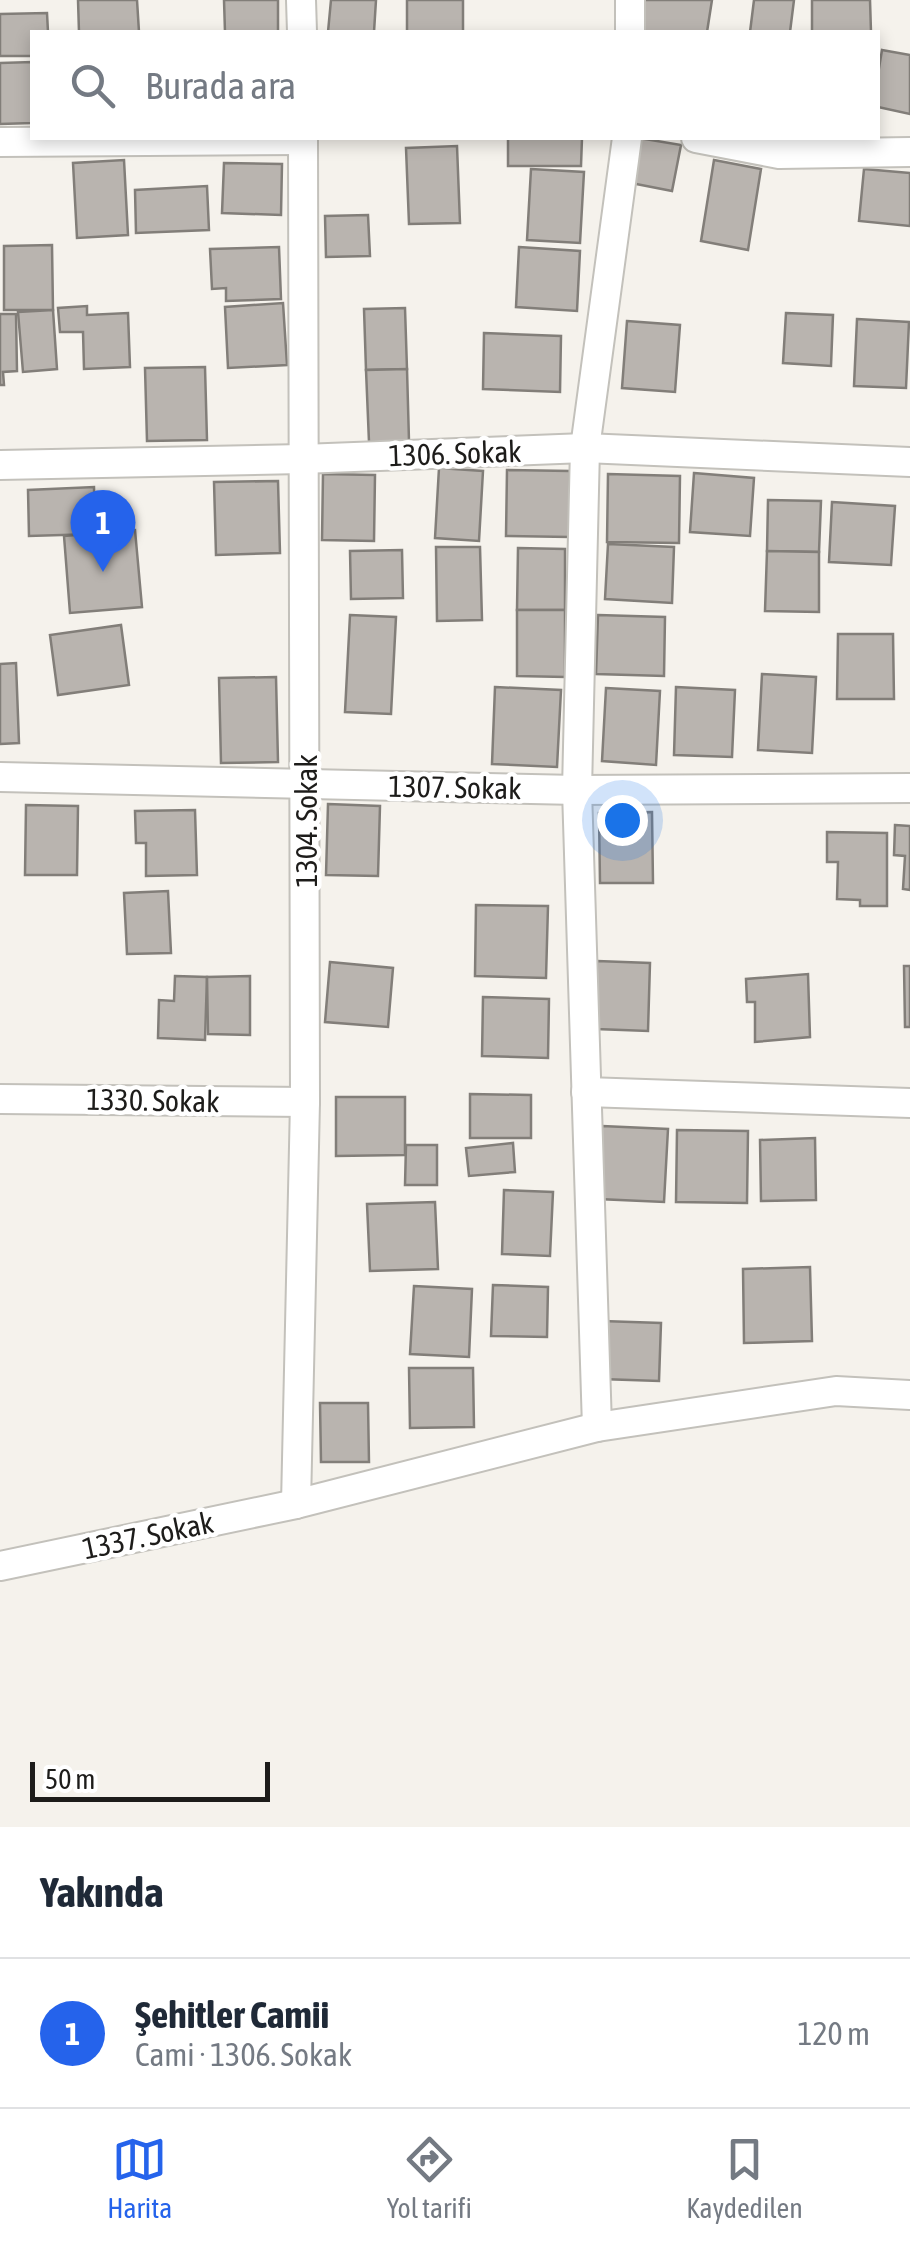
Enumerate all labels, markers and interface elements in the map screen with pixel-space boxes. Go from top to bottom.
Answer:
search box [30,30,880,140]
icon: search [65,58,120,113]
text: Burada ara [145,64,296,107]
street label: 1306. Sokak [388,434,522,472]
pin: 1 [70,490,136,572]
street label: 1304. Sokak [289,755,323,887]
street label: 1307. Sokak [388,769,522,805]
your location [597,795,648,846]
street label: 1330. Sokak [86,1082,220,1118]
street label: 1337. Sokak [79,1505,217,1565]
scale bar [30,1757,270,1802]
text: 50 m [45,1763,95,1795]
text: Yakında [40,1868,163,1916]
text: Şehitler Camii [135,1993,329,2036]
text: 1 [65,2015,80,2052]
text: 120 m [797,2015,870,2052]
text: Cami · 1306. Sokak [135,2036,352,2073]
tab: Harita [107,2132,172,2224]
tab: Yol tarifi [387,2132,472,2224]
tab: Kaydedilen [686,2132,803,2224]

